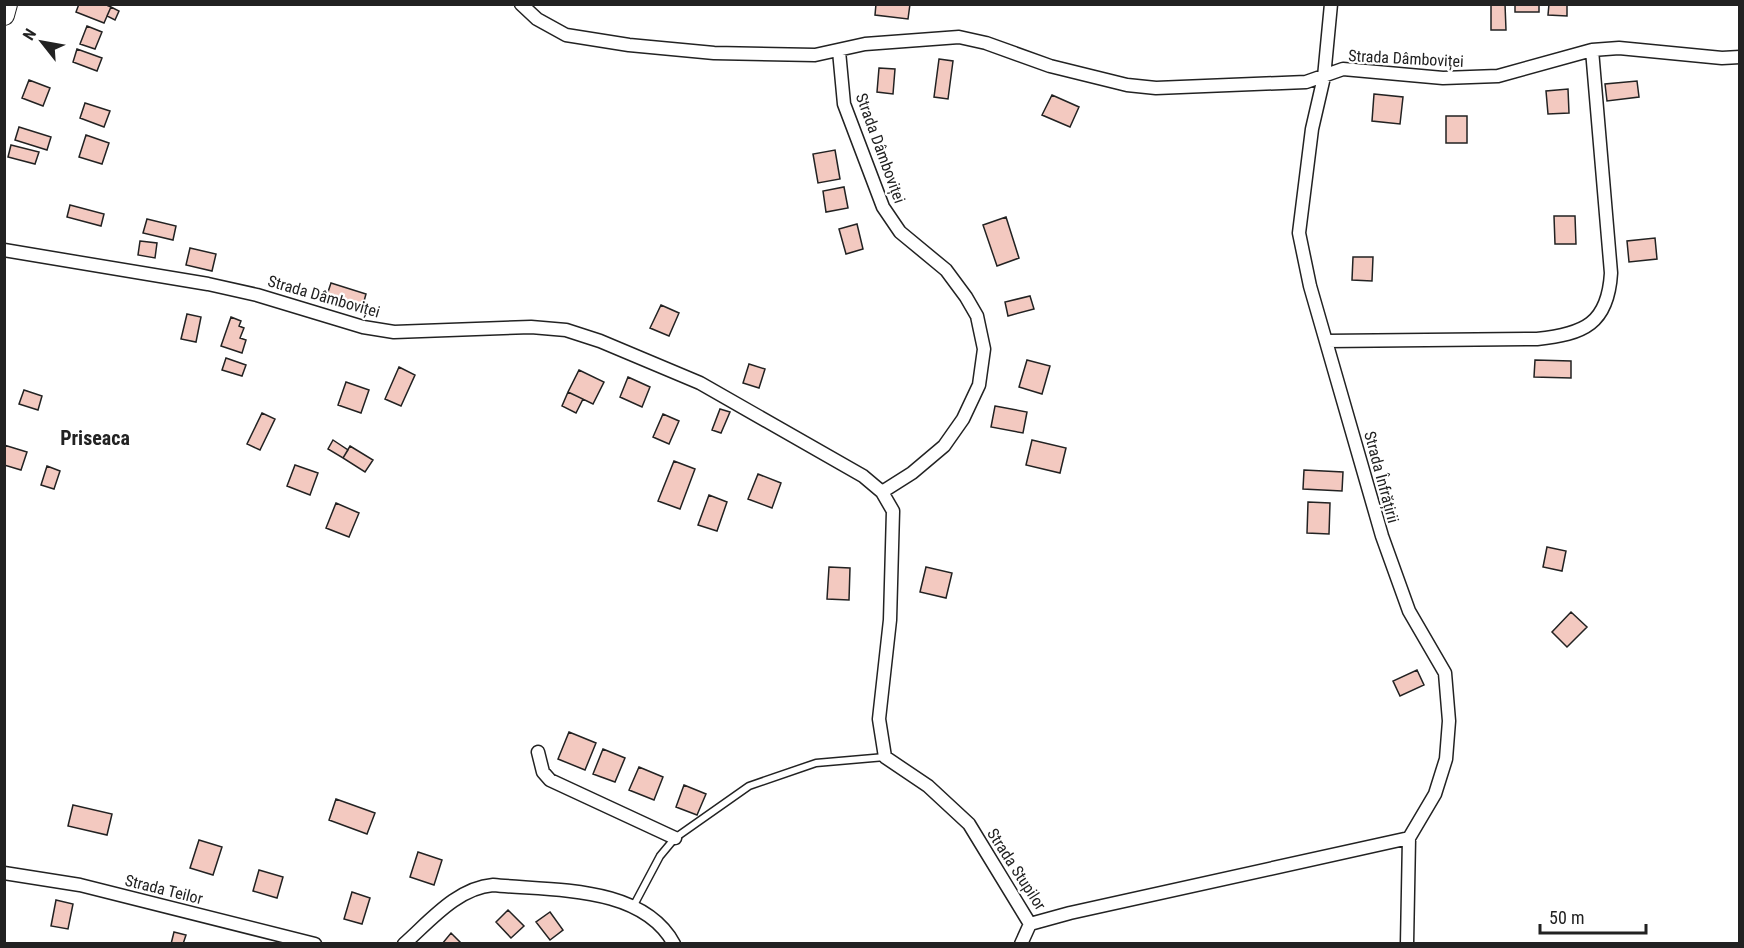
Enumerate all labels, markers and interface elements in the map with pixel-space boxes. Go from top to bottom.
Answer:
north arrow [12,12,72,72]
text: N [19,25,40,44]
street label: Strada Dâmboviței [1348,46,1464,72]
street label: Strada Dâmboviței [851,91,909,206]
street label: Strada Dâmboviței [265,271,382,323]
district label: Priseaca [60,426,130,450]
street label: Strada Înfrățirii [1359,429,1403,525]
street label: Strada Stupilor [983,825,1050,914]
street label: Strada Teilor [123,871,205,908]
scale bar [1540,897,1646,935]
text: 50 m [1549,907,1584,928]

